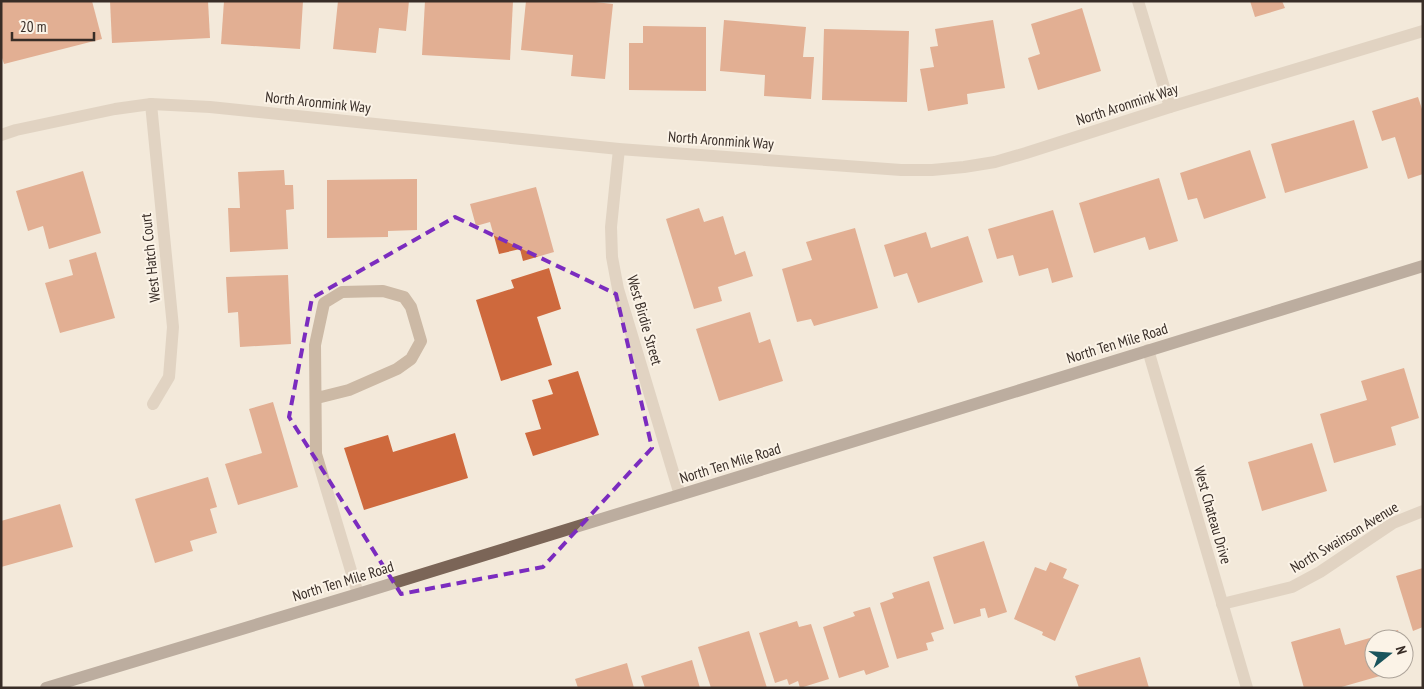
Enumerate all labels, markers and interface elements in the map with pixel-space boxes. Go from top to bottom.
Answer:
scale bar [12,10,95,42]
text: 20 m [20,17,46,36]
street label: North Aronmink Way [1074,78,1181,129]
street label: North Aronmink Way [264,87,372,117]
street label: North Aronmink Way [667,127,775,153]
street label: West Hatch Court [136,213,164,303]
street label: West Birdie Street [623,273,667,367]
street label: North Ten Mile Road [1064,319,1170,367]
street label: North Ten Mile Road [677,439,783,487]
street label: West Chateau Drive [1190,464,1236,566]
street label: North Swainson Avenue [1286,497,1402,577]
street label: North Ten Mile Road [290,557,396,605]
north arrow [1364,629,1414,679]
text: N [1392,644,1411,656]

